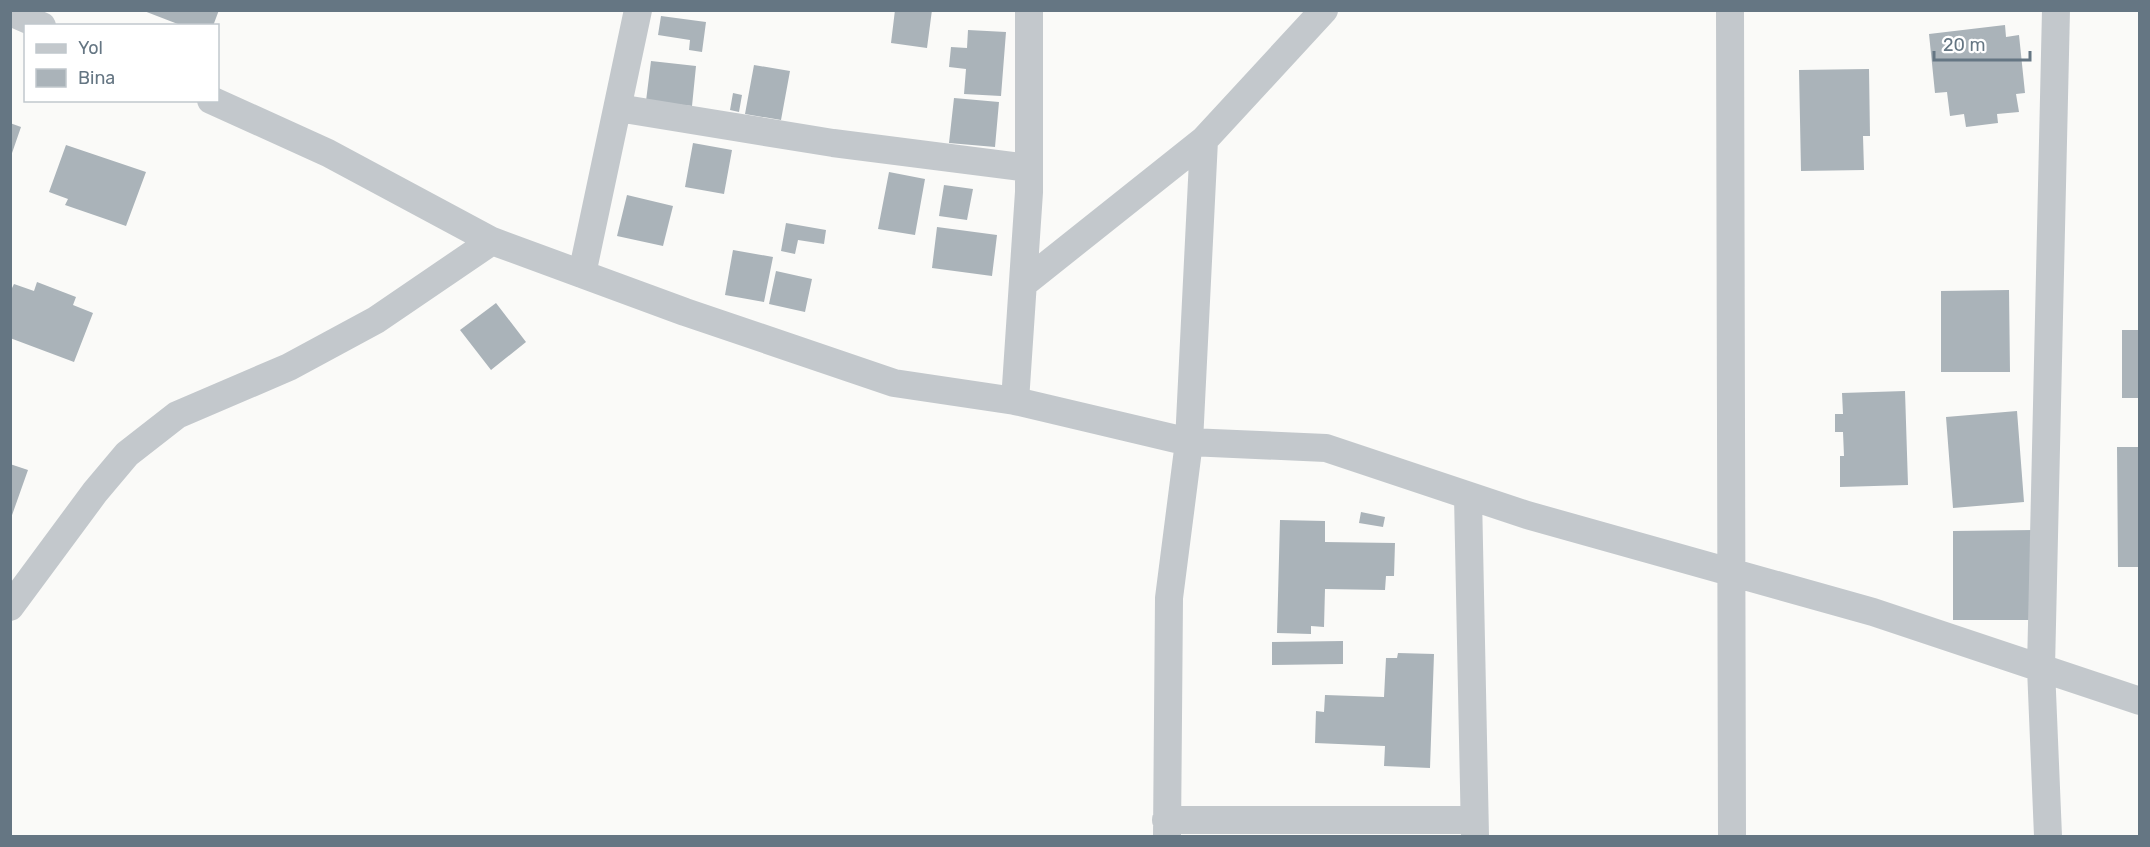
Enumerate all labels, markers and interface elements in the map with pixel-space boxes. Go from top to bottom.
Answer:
legend [24,24,219,102]
scale bar [1934,24,2030,62]
text: 20 m [1943,34,1985,56]
text: Yol [78,37,103,59]
text: Bina [78,67,115,89]

